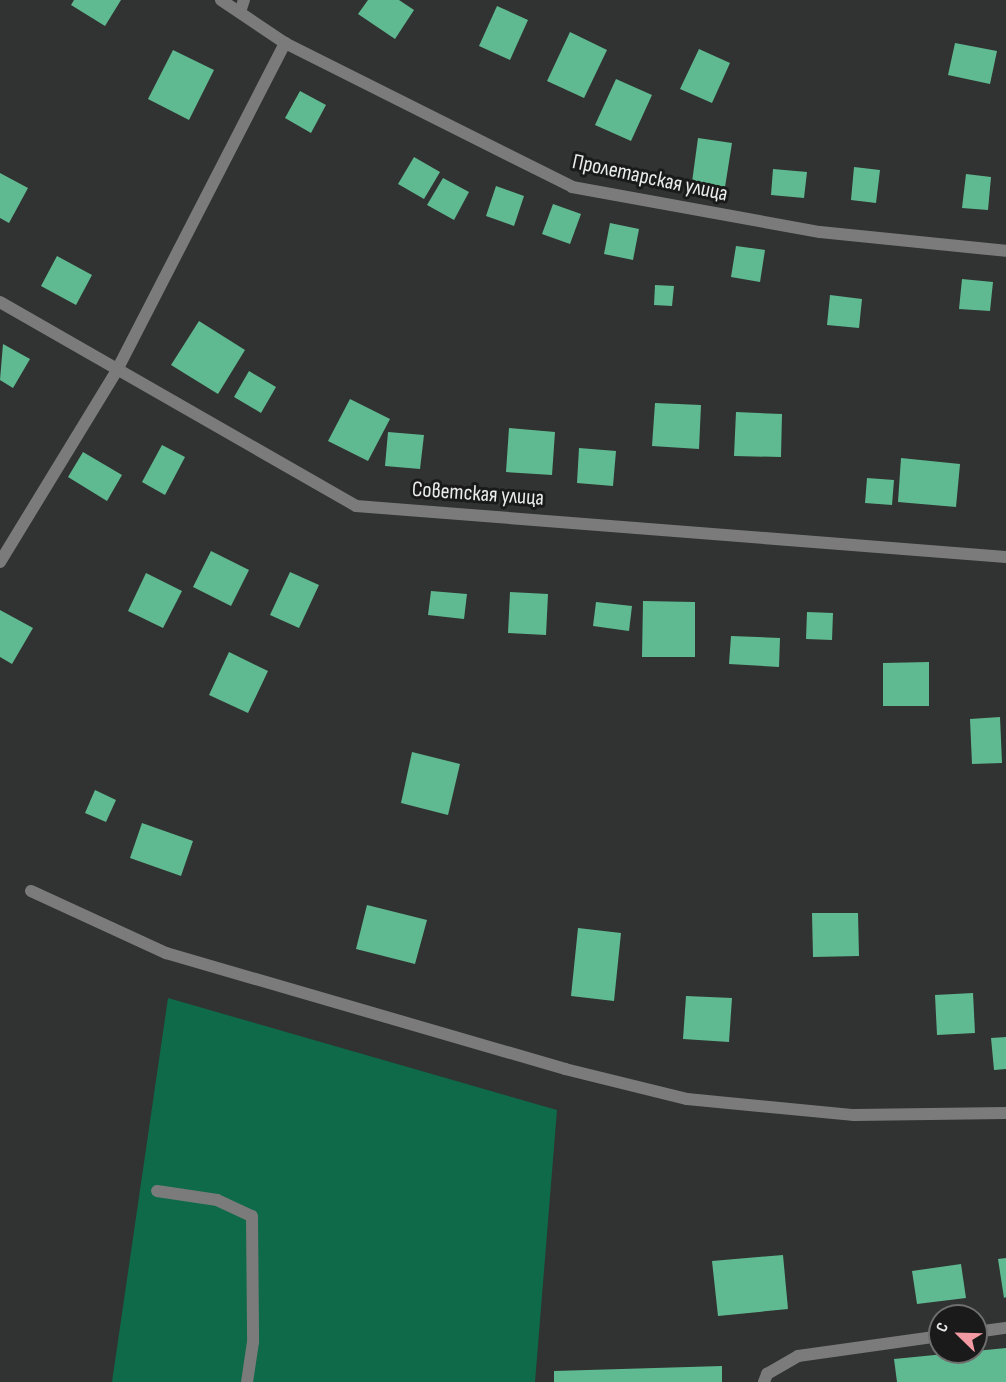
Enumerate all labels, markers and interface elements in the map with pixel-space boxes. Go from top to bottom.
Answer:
street label: Пролетарская улица [570,149,730,207]
street label: Советская улица [411,476,545,512]
north arrow [928,1304,988,1364]
text: С [932,1320,953,1335]

